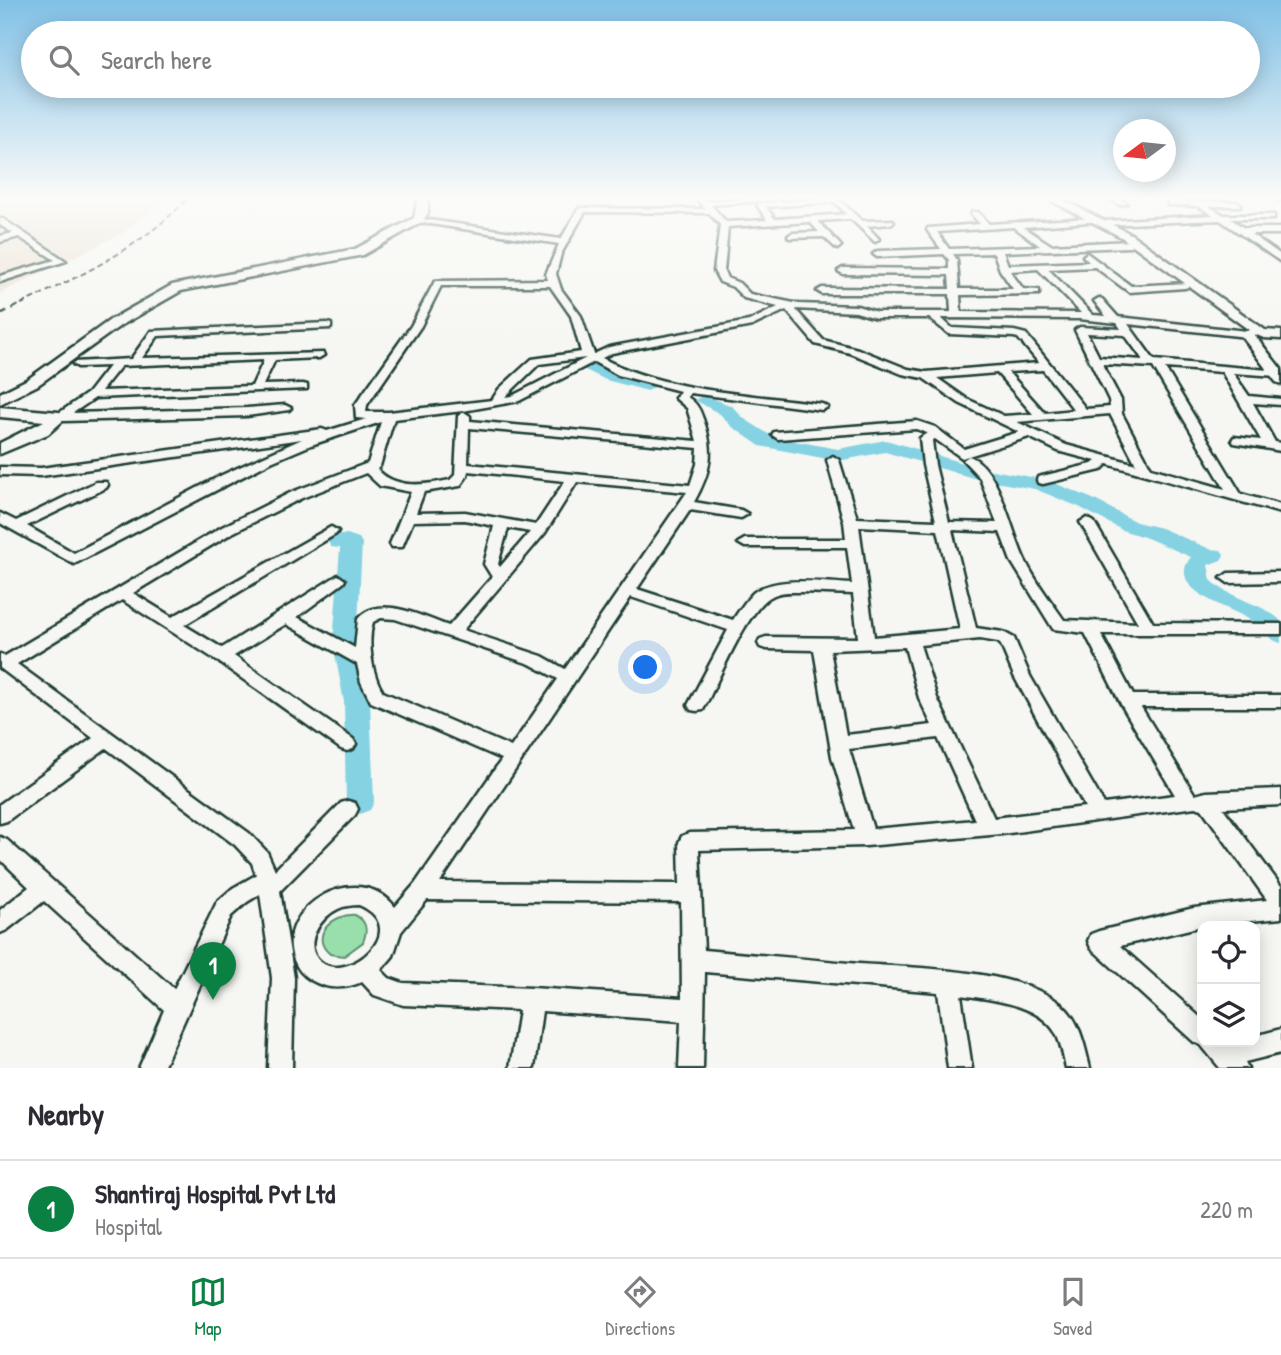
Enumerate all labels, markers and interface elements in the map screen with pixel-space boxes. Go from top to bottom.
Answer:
search box [21,21,1260,98]
icon: search [45,41,83,79]
text: Search here [101,42,212,77]
north arrow [1113,119,1176,182]
your location [628,650,662,684]
map controls [1197,921,1260,1047]
button: locate [1197,921,1260,984]
pin: 1 [190,942,236,1000]
button: layers [1197,984,1260,1047]
text: Nearby [28,1094,104,1134]
text: Shantiraj Hospital Pvt Ltd [95,1176,335,1211]
text: 1 [47,1194,55,1225]
text: 220 m [1200,1194,1253,1225]
text: Hospital [95,1211,162,1242]
tab: Map [189,1273,227,1341]
tab: Directions [605,1273,675,1341]
tab: Saved [1053,1273,1092,1341]

